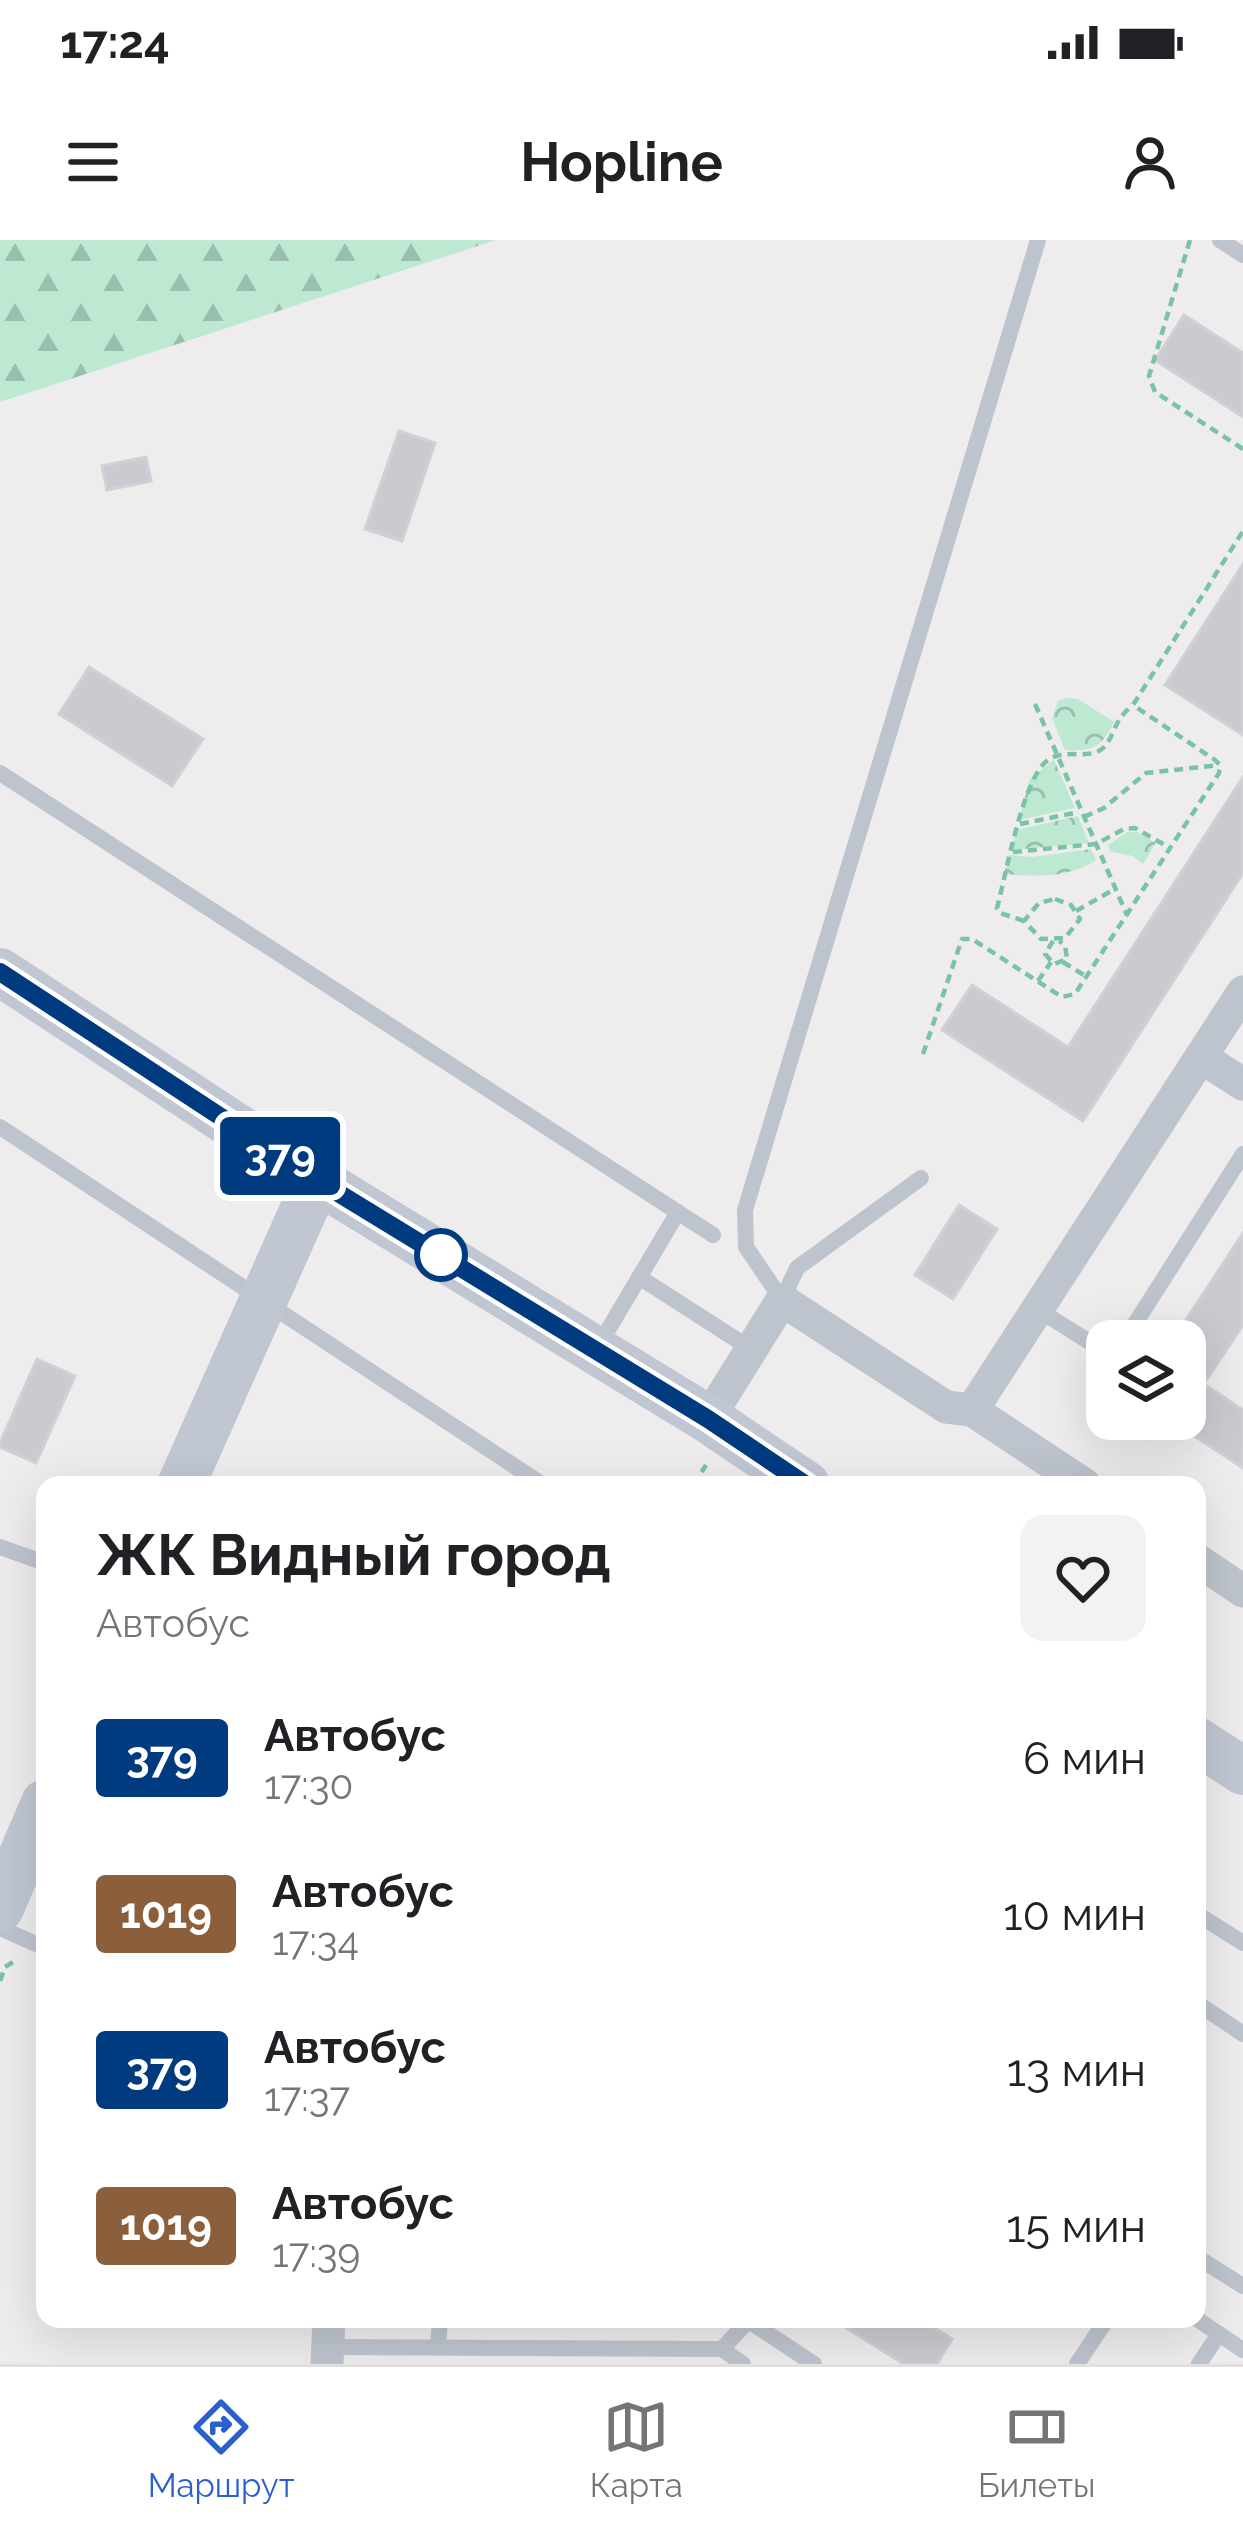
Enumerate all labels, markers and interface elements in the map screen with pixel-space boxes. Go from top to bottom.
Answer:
text: 17:24 [60,16,170,69]
icon: menu [60,129,126,195]
icon: person [1117,129,1183,195]
text: Hopline [520,130,723,194]
line badge: 379 [211,1117,349,1195]
text: 379 [244,1131,316,1180]
unlabelled marker [416,1230,466,1280]
map controls [1086,1320,1206,1440]
button: layers [1086,1320,1206,1440]
button: heart [1020,1515,1146,1641]
text: ЖК Видный город [96,1521,611,1588]
text: Автобус [96,1600,250,1646]
text: Автобус [264,1709,446,1762]
text: 6 мин [1023,1732,1146,1785]
text: 379 [126,1733,198,1782]
text: 17:30 [264,1762,353,1808]
text: Автобус [272,1865,454,1918]
text: 10 мин [1003,1888,1146,1941]
text: 1019 [120,1889,212,1938]
text: 17:34 [272,1918,359,1964]
text: Автобус [264,2021,446,2074]
text: 13 мин [1007,2044,1146,2097]
text: 379 [126,2045,198,2094]
text: 17:37 [264,2074,350,2120]
text: Автобус [272,2177,454,2230]
text: 15 мин [1006,2200,1146,2253]
text: 1019 [120,2201,212,2250]
text: 17:39 [272,2230,360,2276]
tab: Маршрут [148,2394,295,2505]
tab: Карта [590,2394,683,2505]
tab: Билеты [978,2394,1095,2505]

